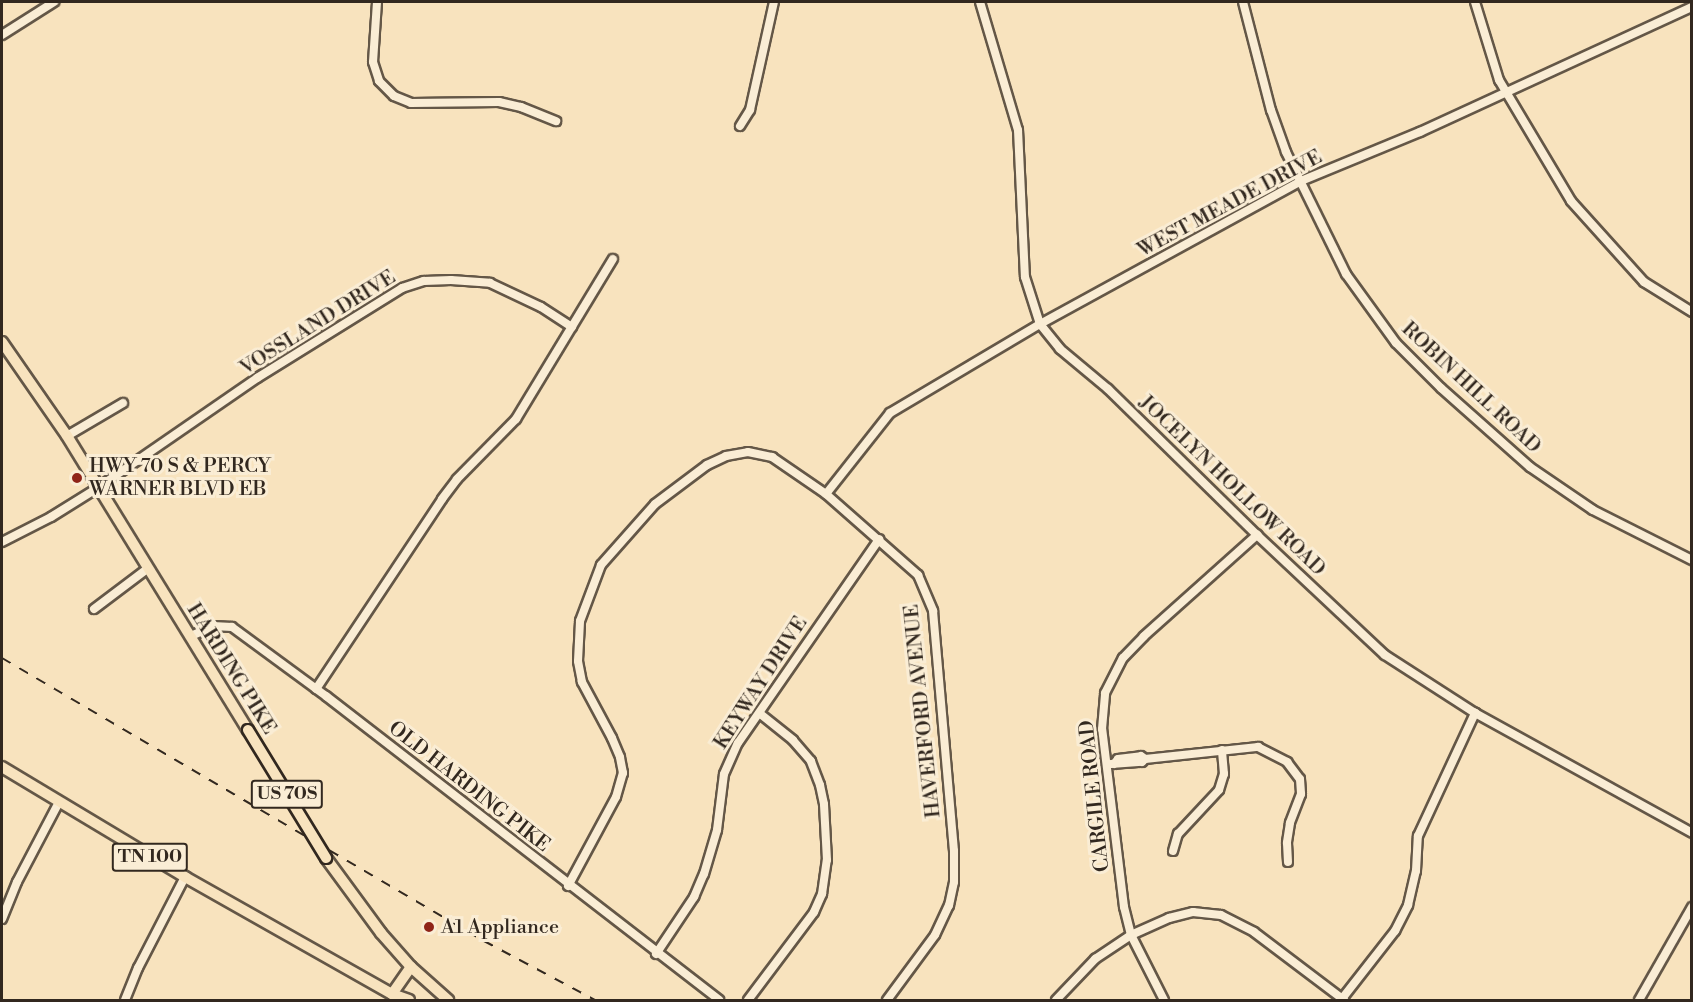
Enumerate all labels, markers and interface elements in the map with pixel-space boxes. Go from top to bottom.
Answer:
street label: WEST MEADE DRIVE [1134,145,1326,263]
street label: VOSSLAND DRIVE [236,265,400,381]
street label: ROBIN HILL ROAD [1396,317,1546,459]
street label: JOCELYN HOLLOW ROAD [1134,391,1330,581]
place label: HWY 70 S & PERCY WARNER BLVD EB [89,454,271,501]
marker: HWY 70 S & PERCY WARNER BLVD EB [70,471,84,485]
street label: HARDING PIKE [181,599,281,739]
street label: HAVERFORD AVENUE [900,603,946,819]
street label: KEYWAY DRIVE [709,612,813,754]
street label: OLD HARDING PIKE [383,717,555,857]
street label: CARGILE ROAD [1075,719,1115,873]
road number: US 70S [250,779,324,809]
road number: TN 100 [111,842,189,872]
place label: A1 Appliance [441,915,559,939]
marker: A1 Appliance [422,920,436,934]

